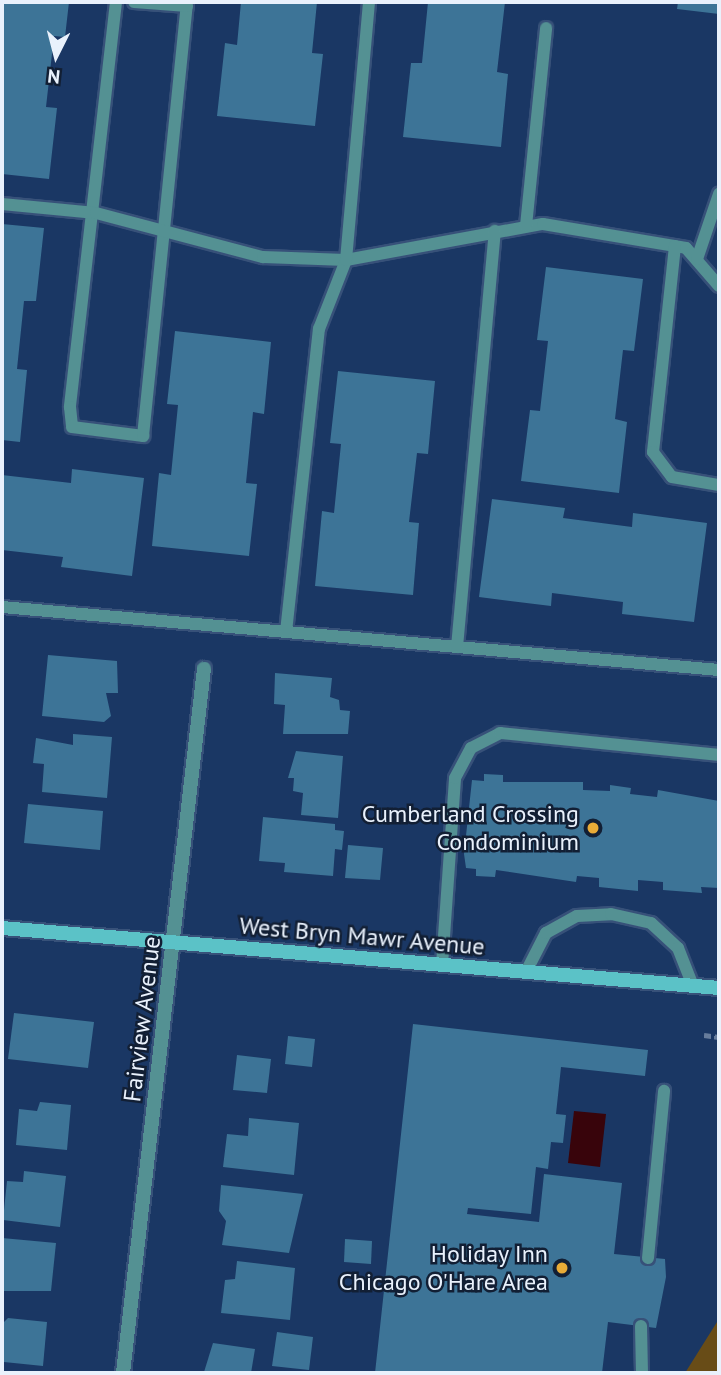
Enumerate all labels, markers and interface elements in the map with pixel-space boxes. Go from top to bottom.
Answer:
north arrow [21,21,91,91]
text: N [46,64,61,89]
place label: Cumberland Crossing Condominium [362,800,579,856]
marker: Cumberland Crossing Condominium [585,820,601,836]
street label: West Bryn Mawr Avenue [238,911,486,961]
street label: Fairview Avenue [117,934,167,1104]
place label: Holiday Inn Chicago O'Hare Area [338,1240,548,1296]
marker: Holiday Inn Chicago O'Hare Area [554,1260,570,1276]

